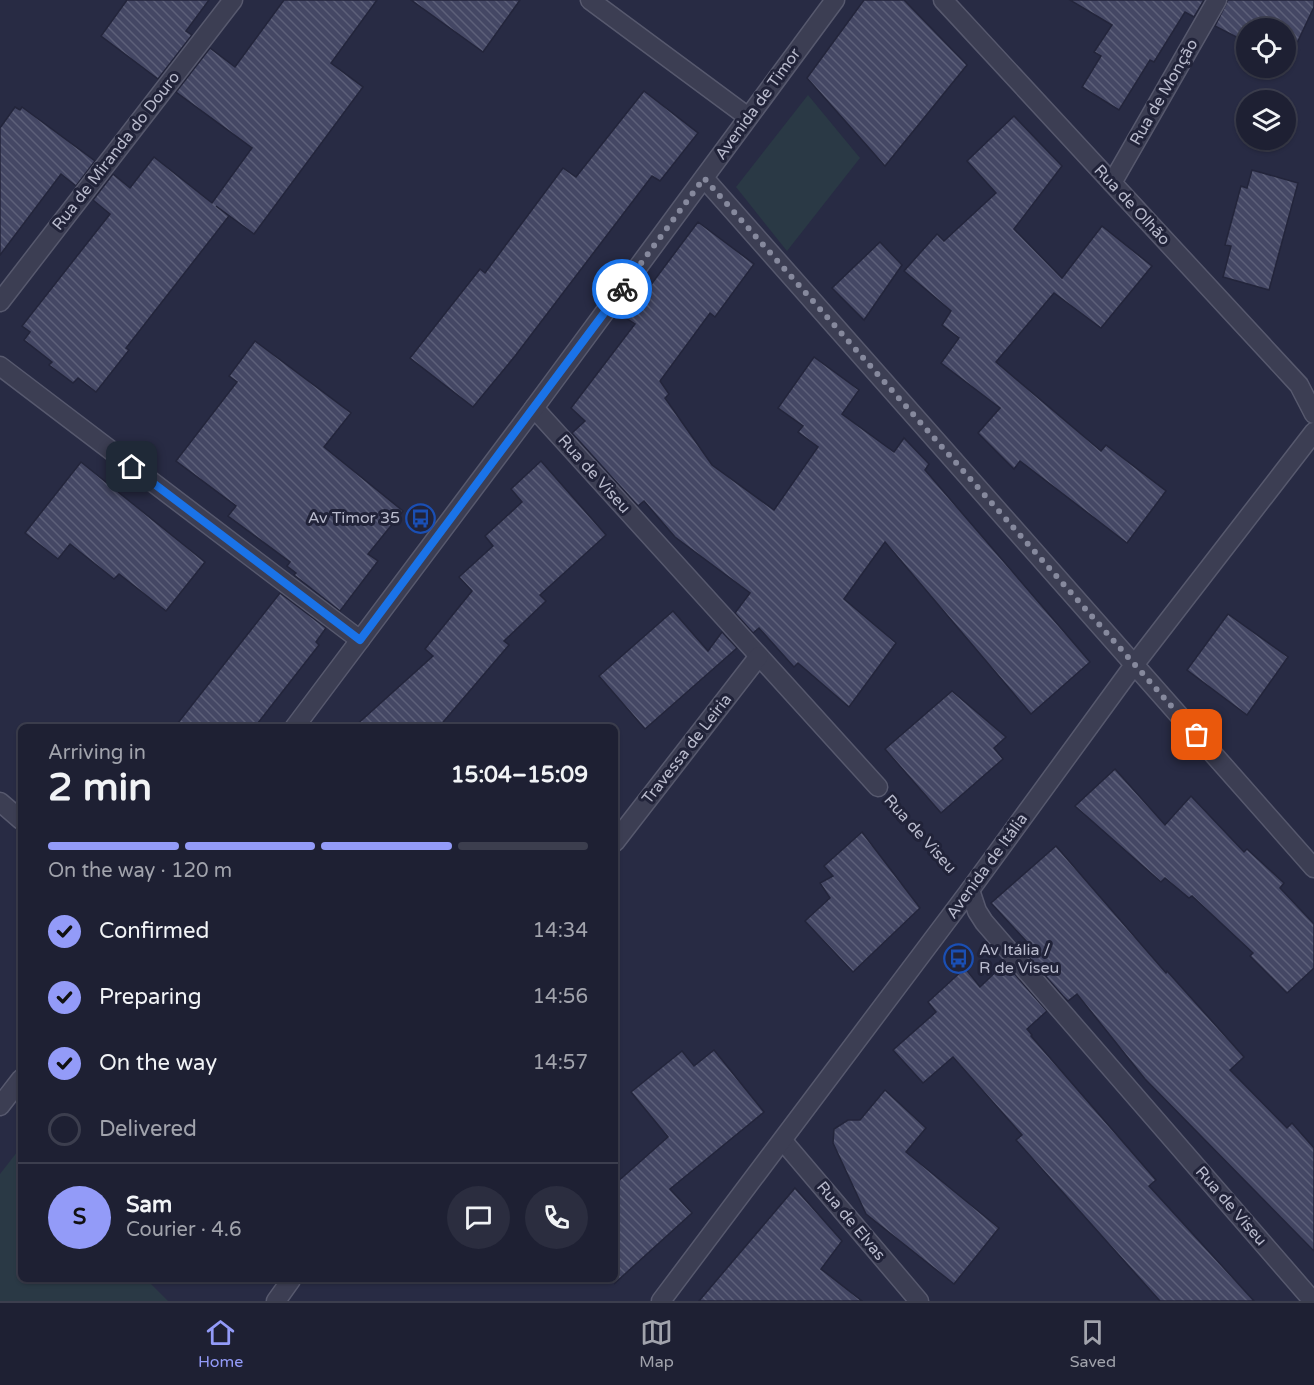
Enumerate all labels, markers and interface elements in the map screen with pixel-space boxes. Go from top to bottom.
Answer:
map controls [1236,18,1296,150]
button: locate [1236,18,1296,78]
street label: Rua de Monção [1125,35,1203,149]
street label: Avenida de Timor [711,44,806,164]
street label: Rua de Miranda do Douro [48,68,184,234]
button: layers [1236,90,1296,150]
street label: Rua de Olhão [1090,161,1174,249]
courier [592,259,652,319]
icon: bike [606,273,639,306]
street label: Rua de Viseu [553,431,635,517]
pin [106,441,157,492]
icon: home [115,450,148,483]
bus stop icon: Av Timor 35 [405,502,437,534]
place label: Av Timor 35 [308,508,400,528]
street label: Travessa de Leiria [638,690,736,808]
pin [1171,709,1222,760]
icon: bag [1180,718,1213,751]
text: Arriving in [48,741,146,765]
text: 15:04–15:09 [451,762,588,788]
text: 2 min [48,764,152,811]
street label: Rua de Viseu [879,791,961,877]
street label: Avenida de Itália [942,809,1032,923]
text: On the way · 120 m [48,859,232,883]
icon: check [48,915,81,948]
text: Confirmed [99,918,209,944]
text: 14:34 [533,919,588,943]
place label: Av Itália / R de Viseu [979,940,1059,978]
bus stop icon: Av Itália / R de Viseu [942,943,974,975]
icon: check [48,981,81,1014]
text: Preparing [99,984,202,1010]
text: 14:56 [533,985,588,1009]
icon: check [48,1047,81,1080]
text: On the way [99,1050,217,1076]
text: 14:57 [533,1051,588,1075]
text: Delivered [99,1116,197,1142]
street label: Rua de Viseu [1191,1162,1271,1250]
street label: Rua de Elvas [812,1177,890,1265]
button: chat [447,1186,510,1249]
button: phone [525,1186,588,1249]
text: Sam [126,1192,172,1218]
text: S [73,1204,86,1230]
text: Courier · 4.6 [126,1218,241,1242]
tab: Home [198,1316,243,1372]
tab: Map [639,1316,674,1372]
tab: Saved [1070,1316,1116,1372]

